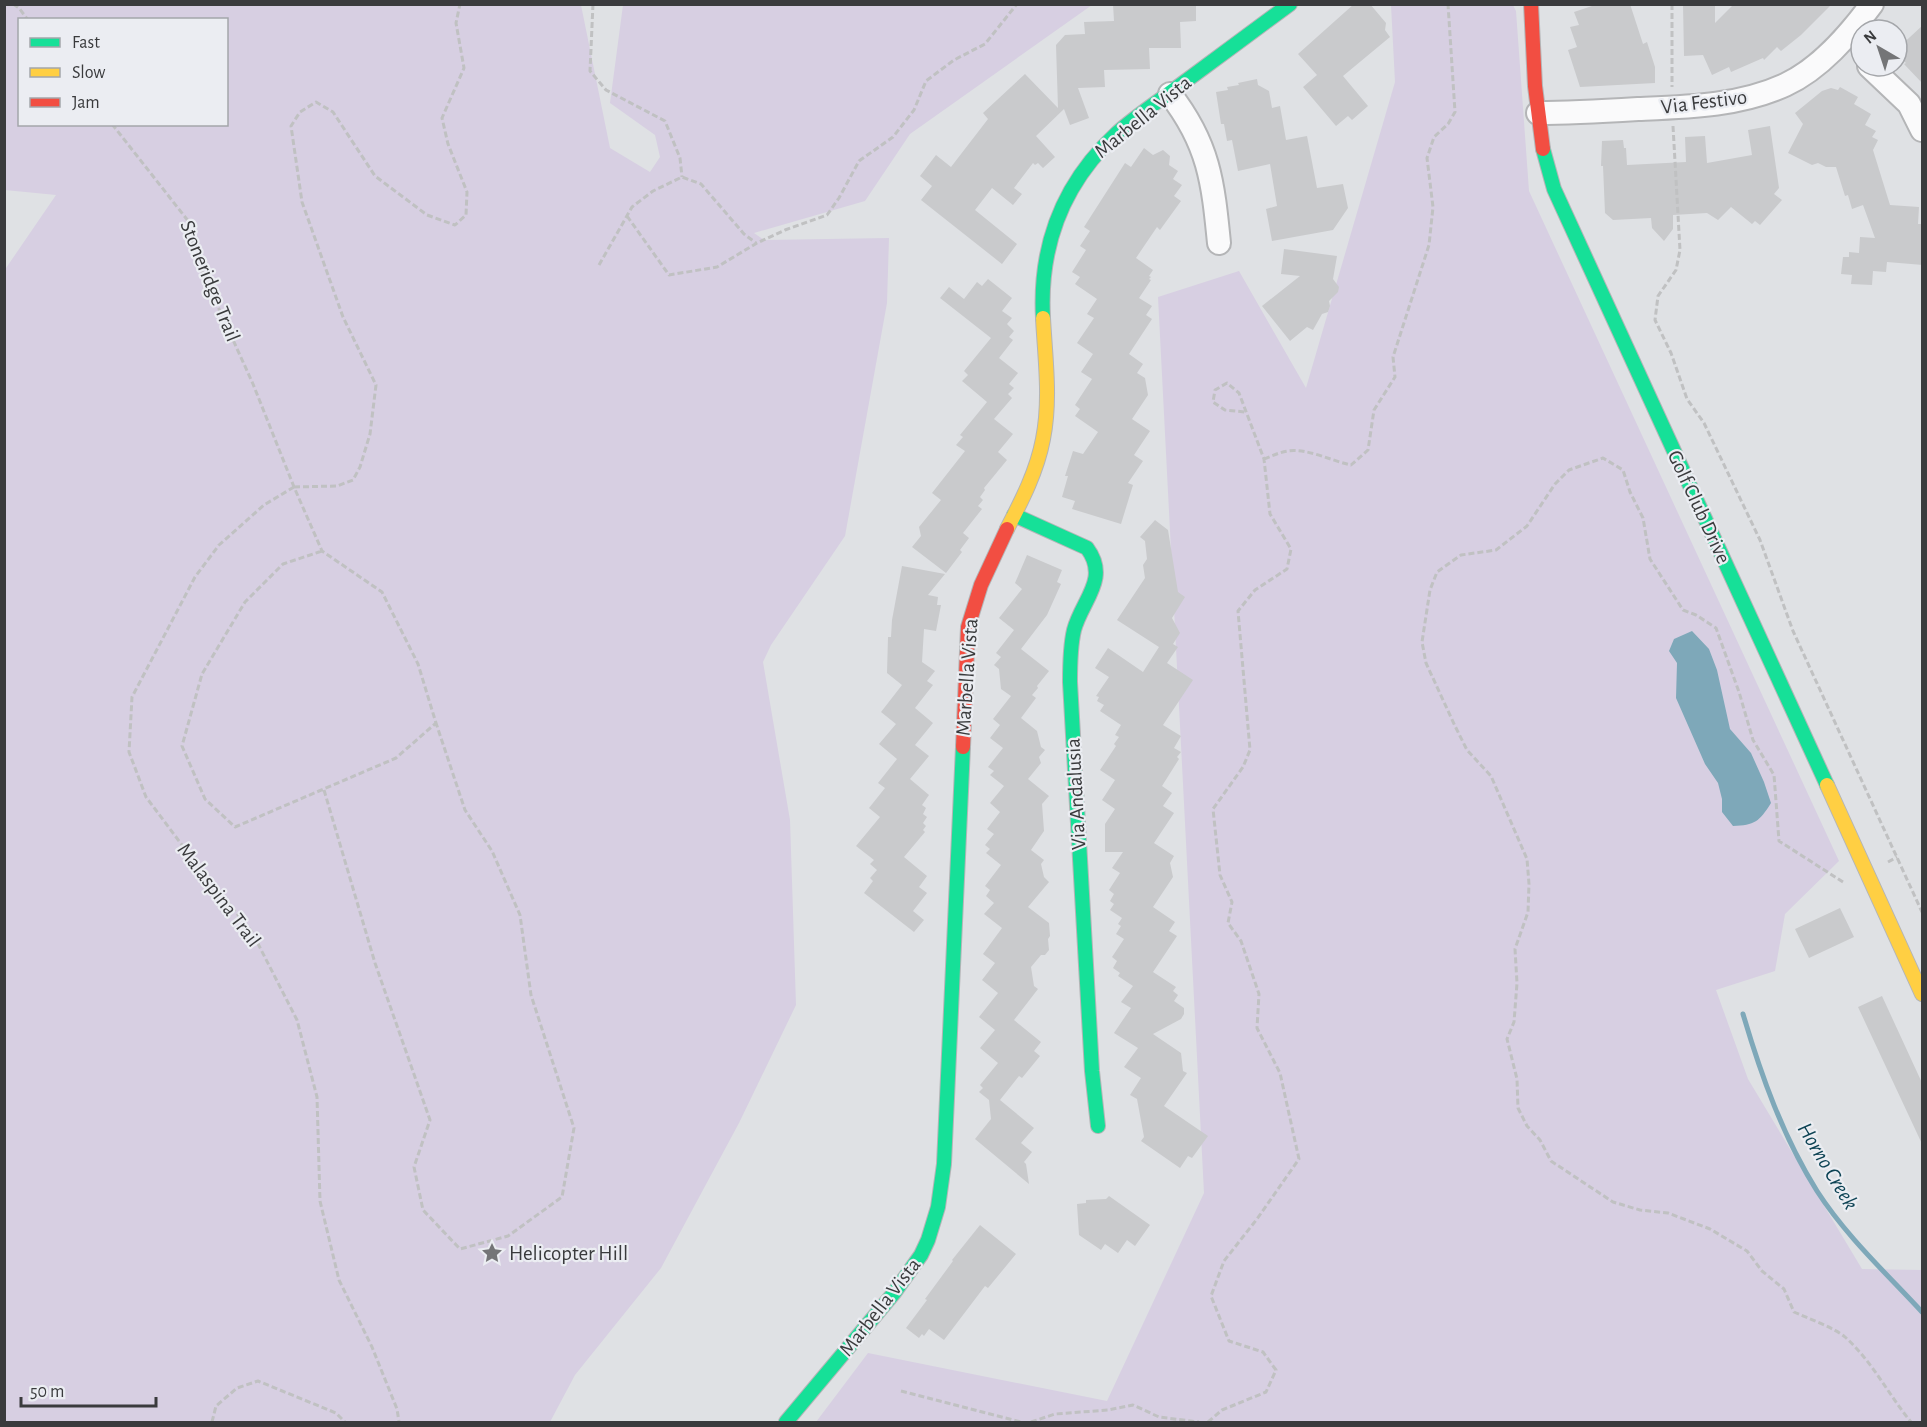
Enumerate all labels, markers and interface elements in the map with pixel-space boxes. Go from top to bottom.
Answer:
legend [18,18,228,126]
north arrow [1849,18,1909,78]
text: N [1861,27,1880,47]
text: Fast [72,34,100,52]
text: Slow [72,64,105,82]
street label: Marbella Vista [1091,72,1196,162]
street label: Via Festivo [1660,86,1748,118]
text: Jam [72,94,100,112]
street label: Stoneridge Trail [176,217,244,345]
street label: Golf Club Drive [1664,447,1734,567]
street label: Marbella Vista [952,617,982,736]
street label: Via Andalusia [1063,737,1089,850]
street label: Malaspina Trail [173,839,265,951]
water label: Horno Creek [1794,1119,1862,1213]
place icon: Helicopter Hill [480,1241,504,1265]
place label: Helicopter Hill [509,1243,628,1264]
street label: Marbella Vista [835,1254,925,1360]
scale bar [21,1370,156,1408]
text: 50 m [30,1383,64,1401]

